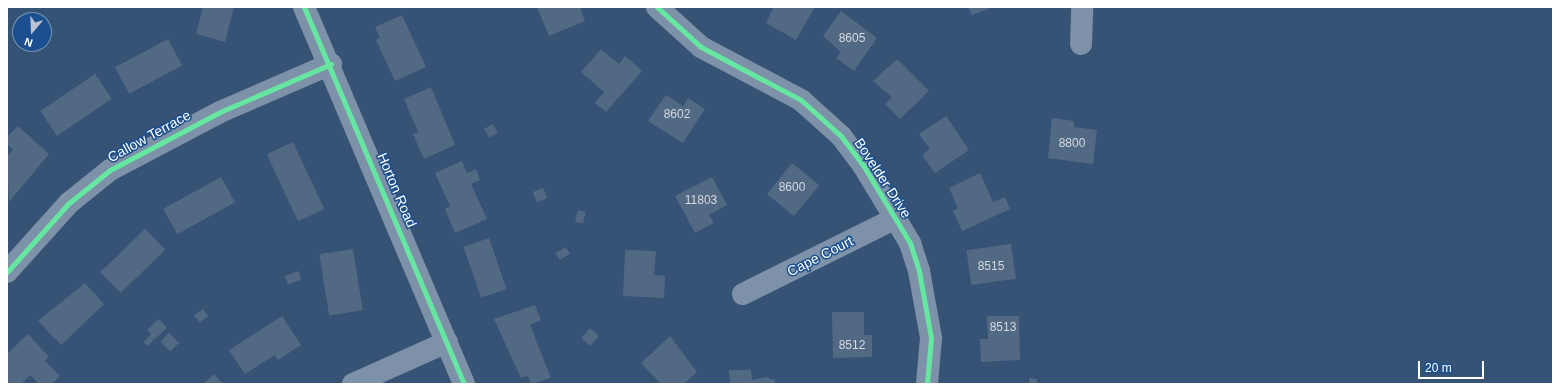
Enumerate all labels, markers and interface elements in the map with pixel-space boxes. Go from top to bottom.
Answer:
north arrow [12,12,52,52]
house number: 8605 [839,32,865,46]
text: N [23,35,34,49]
street label: Callow Terrace [104,106,194,166]
house number: 8602 [664,108,690,122]
street label: Bovelder Drive [851,135,915,221]
house number: 8800 [1059,137,1085,151]
street label: Horton Road [374,150,420,230]
house number: 8600 [779,181,805,195]
house number: 11803 [685,194,717,208]
street label: Cape Court [784,232,856,280]
house number: 8515 [978,260,1004,274]
house number: 8513 [990,321,1016,335]
house number: 8512 [839,339,865,353]
scale bar [1420,353,1486,379]
text: 20 m [1425,361,1452,375]

